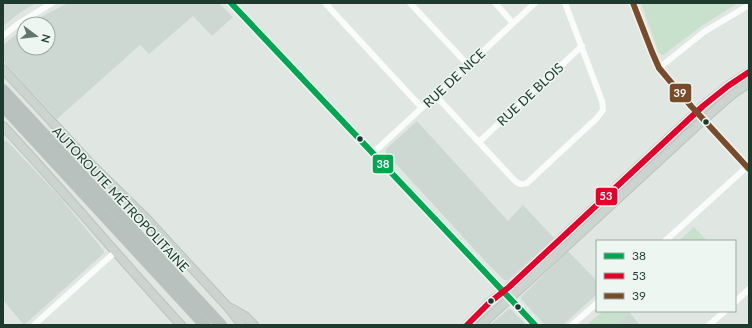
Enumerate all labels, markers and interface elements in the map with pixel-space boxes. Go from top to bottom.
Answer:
north arrow [16,16,56,56]
text: N [39,33,54,44]
street label: RUE DE NICE [420,45,488,111]
street label: RUE DE BLOIS [493,59,567,129]
line badge: 39 [669,83,692,103]
text: 39 [674,86,686,99]
unlabelled marker [701,117,711,127]
street label: AUTOROUTE MÉTROPOLITAINE [49,123,193,275]
unlabelled marker [355,134,365,144]
line badge: 38 [372,154,394,174]
text: 38 [377,157,389,170]
line badge: 53 [595,187,618,206]
text: 53 [600,189,612,202]
legend [596,240,736,312]
text: 38 [632,248,646,263]
text: 53 [632,268,646,283]
text: 39 [632,288,646,303]
unlabelled marker [486,296,496,306]
unlabelled marker [513,302,523,312]

